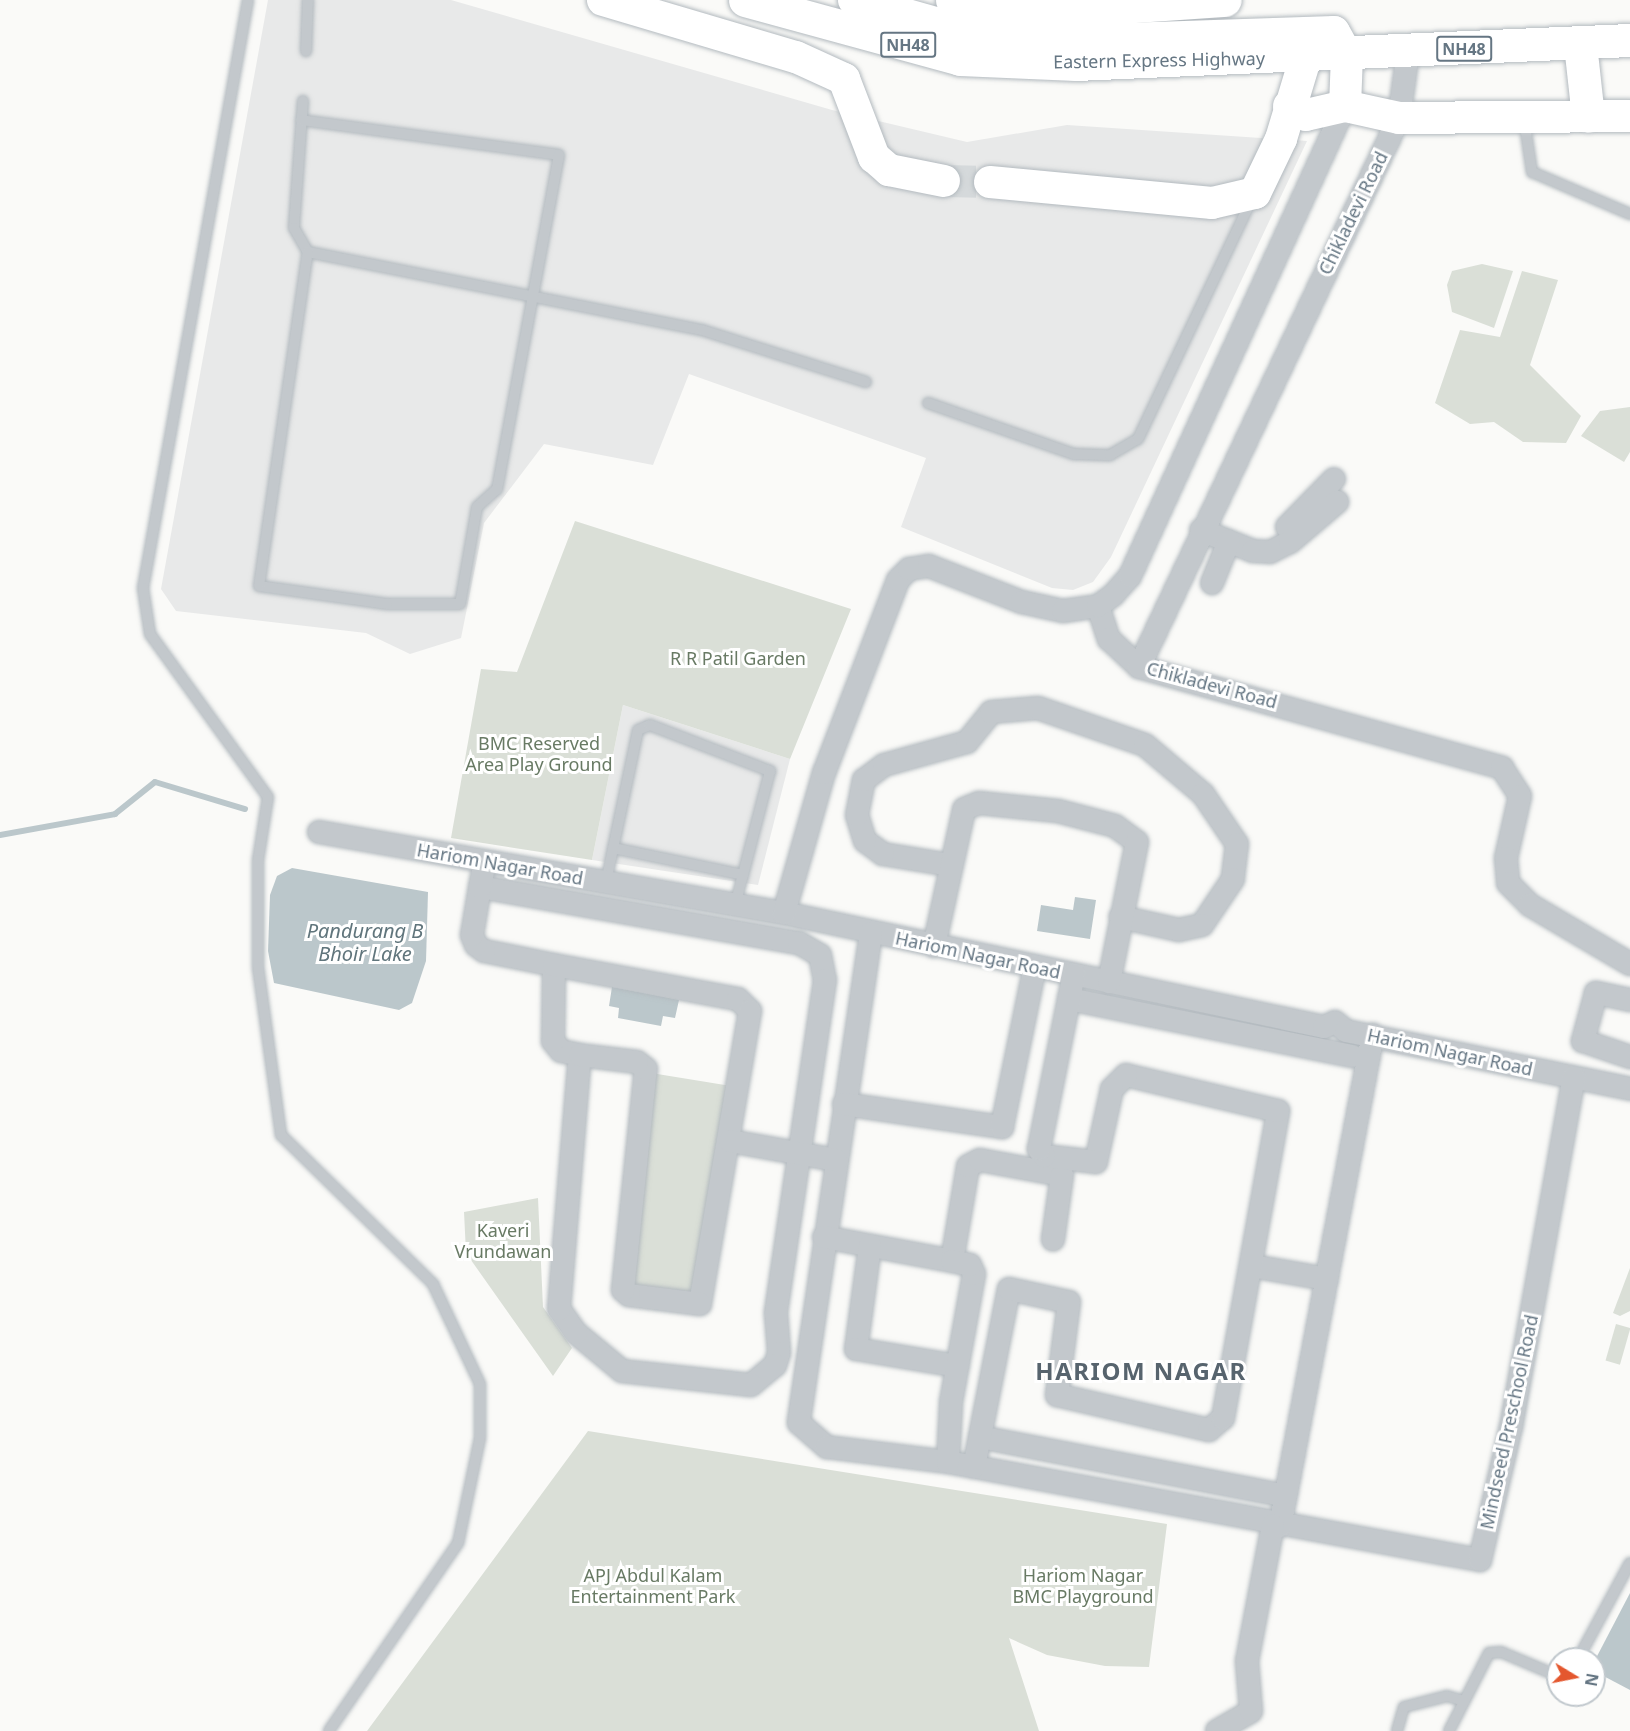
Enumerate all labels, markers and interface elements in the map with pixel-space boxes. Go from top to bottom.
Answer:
road number: NH48 [880,32,936,58]
road number: NH48 [1436,36,1492,62]
street label: Eastern Express Highway [1053,47,1265,73]
street label: Chikladevi Road [1314,148,1392,278]
park label: R R Patil Garden [670,647,806,669]
street label: Chikladevi Road [1144,657,1280,713]
park label: BMC Reserved Area Play Ground [465,733,613,776]
street label: Hariom Nagar Road [415,839,585,889]
water label: Pandurang B Bhoir Lake [307,918,423,965]
street label: Hariom Nagar Road [893,927,1063,983]
street label: Hariom Nagar Road [1365,1024,1535,1080]
park label: Kaveri Vrundawan [455,1220,551,1262]
street label: Mindseed Preschool Road [1476,1313,1542,1531]
district label: HARIOM NAGAR [1035,1357,1247,1385]
park label: APJ Abdul Kalam Entertainment Park [571,1565,735,1608]
park label: Hariom Nagar BMC Playground [1012,1565,1154,1608]
north arrow [1546,1647,1606,1707]
text: N [1580,1671,1604,1688]

